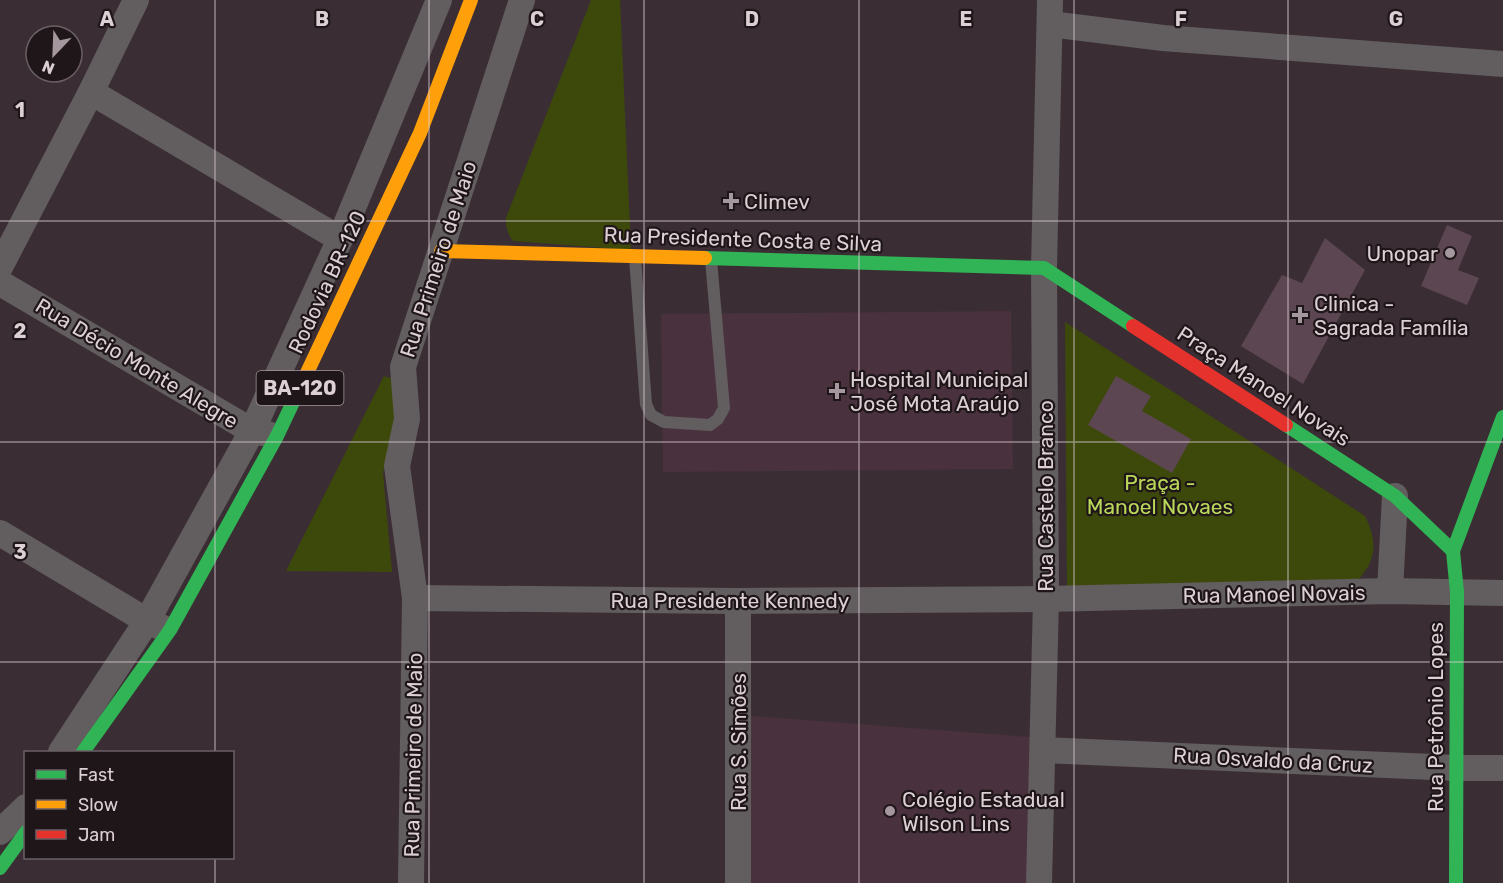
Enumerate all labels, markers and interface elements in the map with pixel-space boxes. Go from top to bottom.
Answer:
text: A [100,7,115,31]
text: B [315,7,329,31]
text: C [530,7,544,31]
text: D [745,7,759,31]
text: E [960,7,972,31]
text: F [1175,7,1187,31]
text: G [1389,7,1403,31]
north arrow [24,24,84,84]
text: N [39,56,57,78]
text: 1 [15,98,25,122]
street label: Rua Primeiro de Maio [394,158,482,360]
place label: Climev [744,189,810,214]
marker: Climev [722,192,740,210]
street label: Rodovia BR-120 [283,207,371,357]
street label: Rua Presidente Costa e Silva [603,222,883,256]
place label: Unopar [1366,241,1438,266]
marker: Unopar [1443,246,1457,260]
place label: Clinica - Sagrada Família [1314,291,1469,340]
street label: Rua Décio Monte Alegre [31,293,243,433]
marker: Clinica - Sagrada Família [1291,306,1309,324]
text: 2 [14,319,27,343]
street label: Praça Manoel Novais [1173,321,1355,451]
place label: Hospital Municipal José Mota Araújo [850,367,1028,416]
road number: BA-120 [256,371,344,405]
marker: Hospital Municipal José Mota Araújo [828,382,846,400]
street label: Rua Castelo Branco [1033,400,1058,592]
park label: Praça - Manoel Novaes [1087,470,1233,519]
text: 3 [13,540,27,564]
street label: Rua Manoel Novais [1182,580,1366,608]
street label: Rua Presidente Kennedy [611,588,850,613]
street label: Rua Petrônio Lopes [1423,622,1448,812]
street label: Rua Primeiro de Maio [399,652,427,858]
street label: Rua S. Simões [726,673,751,811]
street label: Rua Osvaldo da Cruz [1173,742,1373,778]
legend [24,751,234,859]
text: Fast [78,764,114,786]
place label: Colégio Estadual Wilson Lins [902,787,1065,836]
text: Slow [78,794,118,816]
marker: Colégio Estadual Wilson Lins [883,804,897,818]
text: Jam [78,824,115,846]

